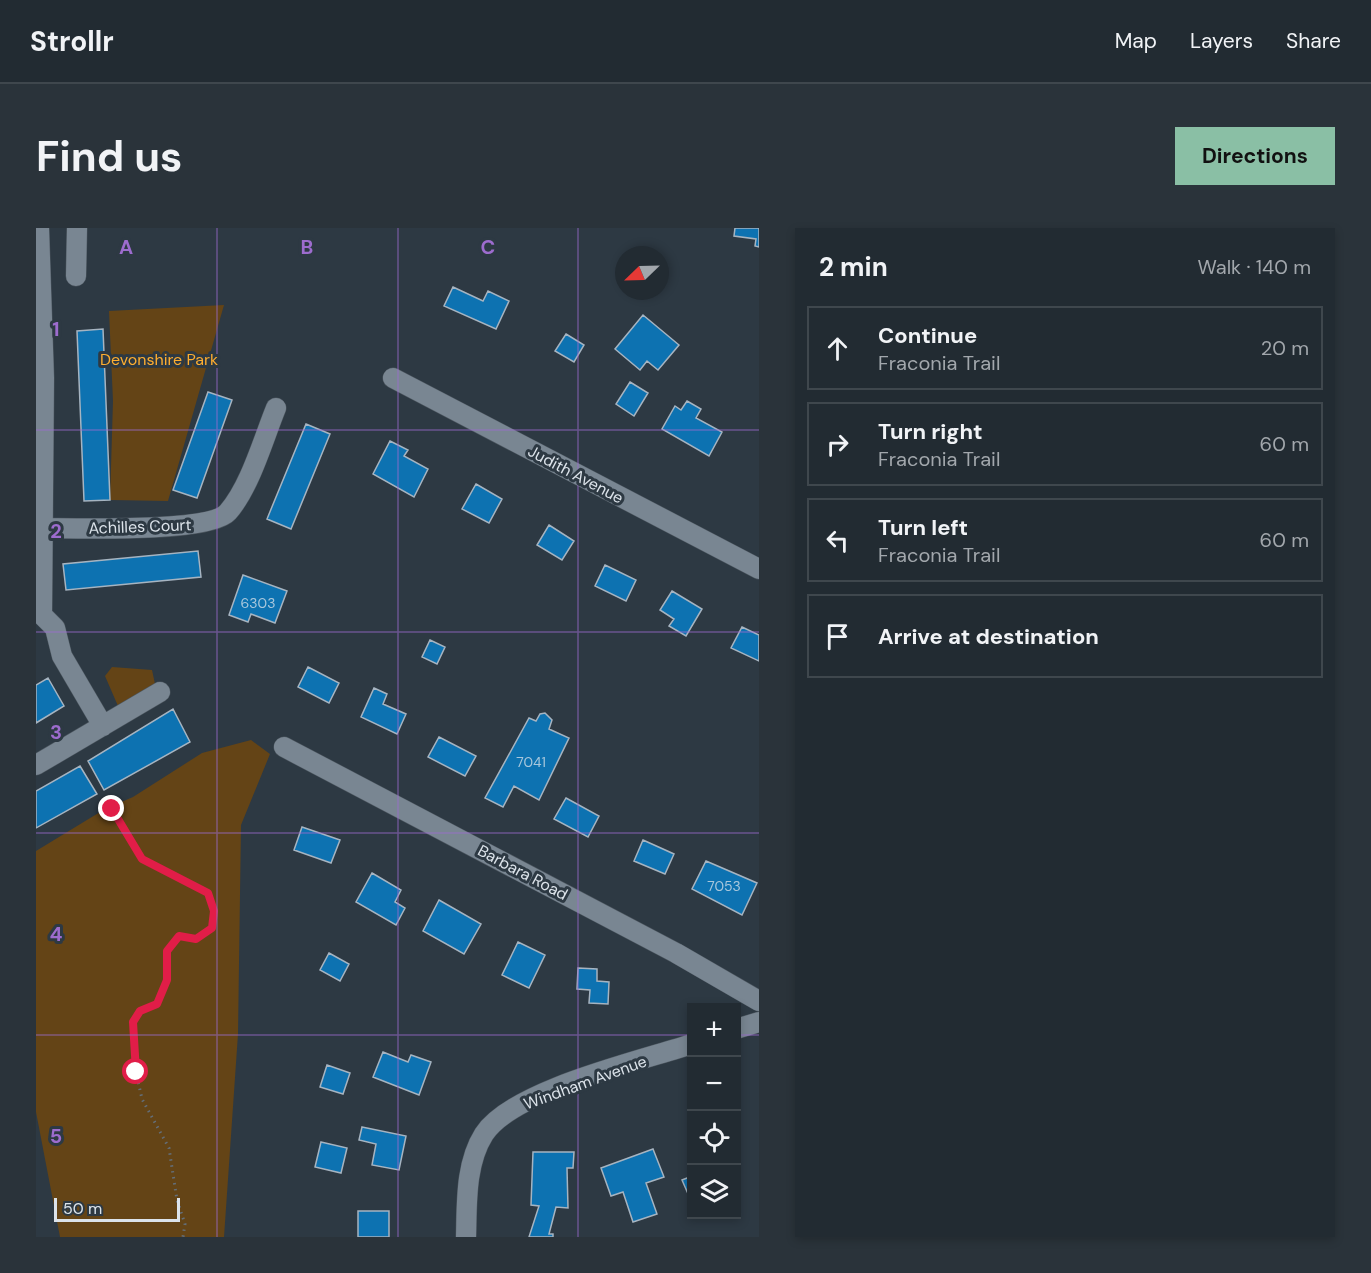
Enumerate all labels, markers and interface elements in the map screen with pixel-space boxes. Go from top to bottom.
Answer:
text: Strollr [30,23,114,60]
text: Map [1115,27,1157,55]
text: Layers [1190,27,1253,55]
text: Share [1286,27,1341,55]
button: Directions [1175,127,1335,185]
text: Find us [36,129,182,184]
text: A [119,234,133,260]
text: B [301,234,313,260]
text: C [481,234,495,260]
north arrow [615,246,669,300]
text: 2 min [819,250,888,284]
text: Walk · 140 m [1197,254,1311,280]
text: 1 [52,316,60,342]
text: Continue [878,321,977,350]
icon: ahead [821,332,854,365]
text: 20 m [1261,335,1309,361]
park label: Devonshire Park [100,349,218,370]
text: Fraconia Trail [878,350,1000,376]
text: Turn right [878,417,983,446]
icon: right [821,428,854,461]
text: 60 m [1260,431,1309,457]
street label: Judith Avenue [524,440,627,508]
text: Fraconia Trail [878,446,1000,472]
text: Turn left [878,513,968,542]
street label: Achilles Court [88,514,192,539]
text: 2 [50,518,62,544]
icon: left [821,524,854,557]
text: 60 m [1260,527,1309,553]
text: Fraconia Trail [878,542,1000,568]
house number: 6303 [241,594,275,612]
icon: arrive [821,620,854,653]
text: Arrive at destination [878,622,1099,651]
text: 3 [50,719,62,745]
house number: 7041 [516,753,546,771]
route end [98,795,124,821]
street label: Barbara Road [474,840,571,905]
house number: 7053 [707,877,741,895]
text: 4 [50,921,63,947]
map controls [687,1003,741,1219]
button: + [687,1003,741,1057]
street label: Windham Avenue [521,1050,650,1114]
button: − [687,1057,741,1111]
route start [122,1058,148,1084]
button: locate [687,1111,741,1165]
text: 5 [50,1123,62,1149]
button: layers [687,1165,741,1219]
scale bar [54,1195,180,1222]
text: 50 m [63,1198,102,1219]

